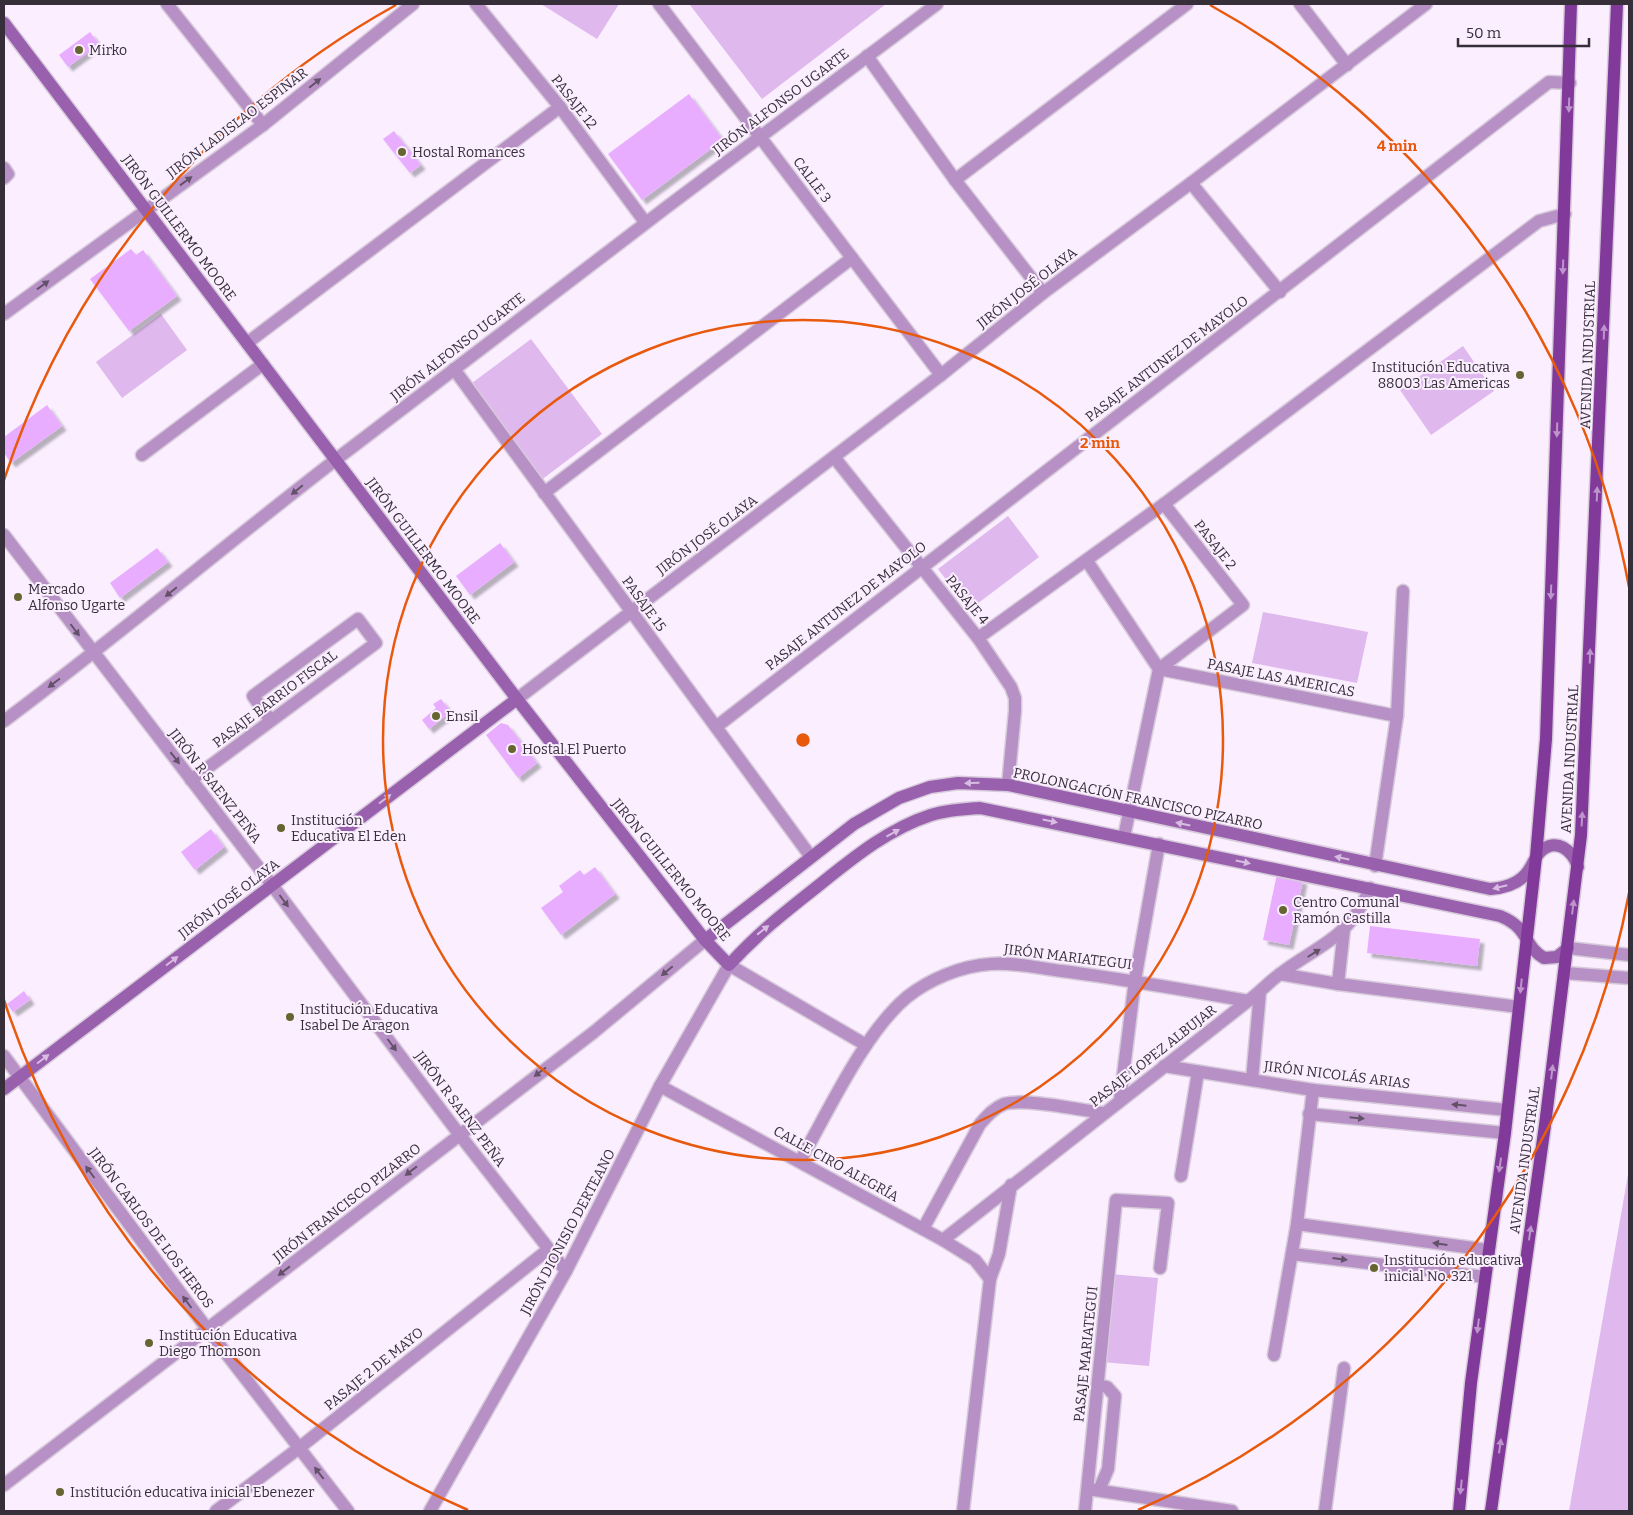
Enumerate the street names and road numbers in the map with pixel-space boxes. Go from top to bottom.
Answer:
street label: JIRÓN ALFONSO UGARTE [708,44,852,159]
street label: JIRÓN LADISLAO ESPINAR [162,64,311,182]
street label: PASAJE 12 [548,72,600,132]
street label: JIRÓN GUILLERMO MOORE [118,150,240,304]
street label: CALLE 3 [789,154,835,206]
street label: JIRÓN JOSÉ OLAYA [972,243,1080,333]
street label: AVENIDA INDUSTRIAL [1577,280,1599,430]
street label: JIRÓN ALFONSO UGARTE [386,288,529,405]
street label: PASAJE ANTUNEZ DE MAYOLO [1082,292,1252,426]
street label: JIRÓN GUILLERMO MOORE [362,473,484,627]
street label: JIRÓN JOSÉ OLAYA [652,491,761,579]
street label: PASAJE 2 [1190,517,1240,573]
street label: PASAJE ANTUNEZ DE MAYOLO [762,538,930,674]
street label: PASAJE 4 [942,572,992,628]
street label: PASAJE 15 [618,573,670,635]
street label: PASAJE BARRIO FISCAL [209,646,341,751]
street label: PASAJE LAS AMERICAS [1206,655,1356,701]
street label: AVENIDA INDUSTRIAL [1558,684,1582,834]
street label: JIRÓN R SAENZ PEÑA [164,724,266,847]
street label: PROLONGACIÓN FRANCISCO PIZARRO [1012,763,1264,834]
street label: JIRÓN GUILLERMO MOORE [608,794,735,945]
street label: JIRÓN JOSÉ OLAYA [174,855,283,943]
street label: JIRÓN MARIATEGUI [1002,940,1133,973]
street label: PASAJE LOPEZ ALBUJAR [1086,1001,1220,1111]
street label: JIRÓN R SAENZ PEÑA [410,1046,510,1170]
street label: JIRÓN NICOLÁS ARIAS [1262,1056,1411,1092]
street label: AVENIDA INDUSTRIAL [1506,1085,1544,1235]
street label: CALLE CIRO ALEGRÍA [770,1122,902,1206]
street label: JIRÓN FRANCISCO PIZARRO [268,1139,424,1267]
street label: JIRÓN CARLOS DE LOS HEROS [85,1143,218,1312]
street label: JIRÓN DIONISIO DERTEANO [516,1146,619,1319]
street label: PASAJE MARIATEGUI [1070,1285,1102,1423]
street label: PASAJE 2 DE MAYO [321,1324,427,1414]

